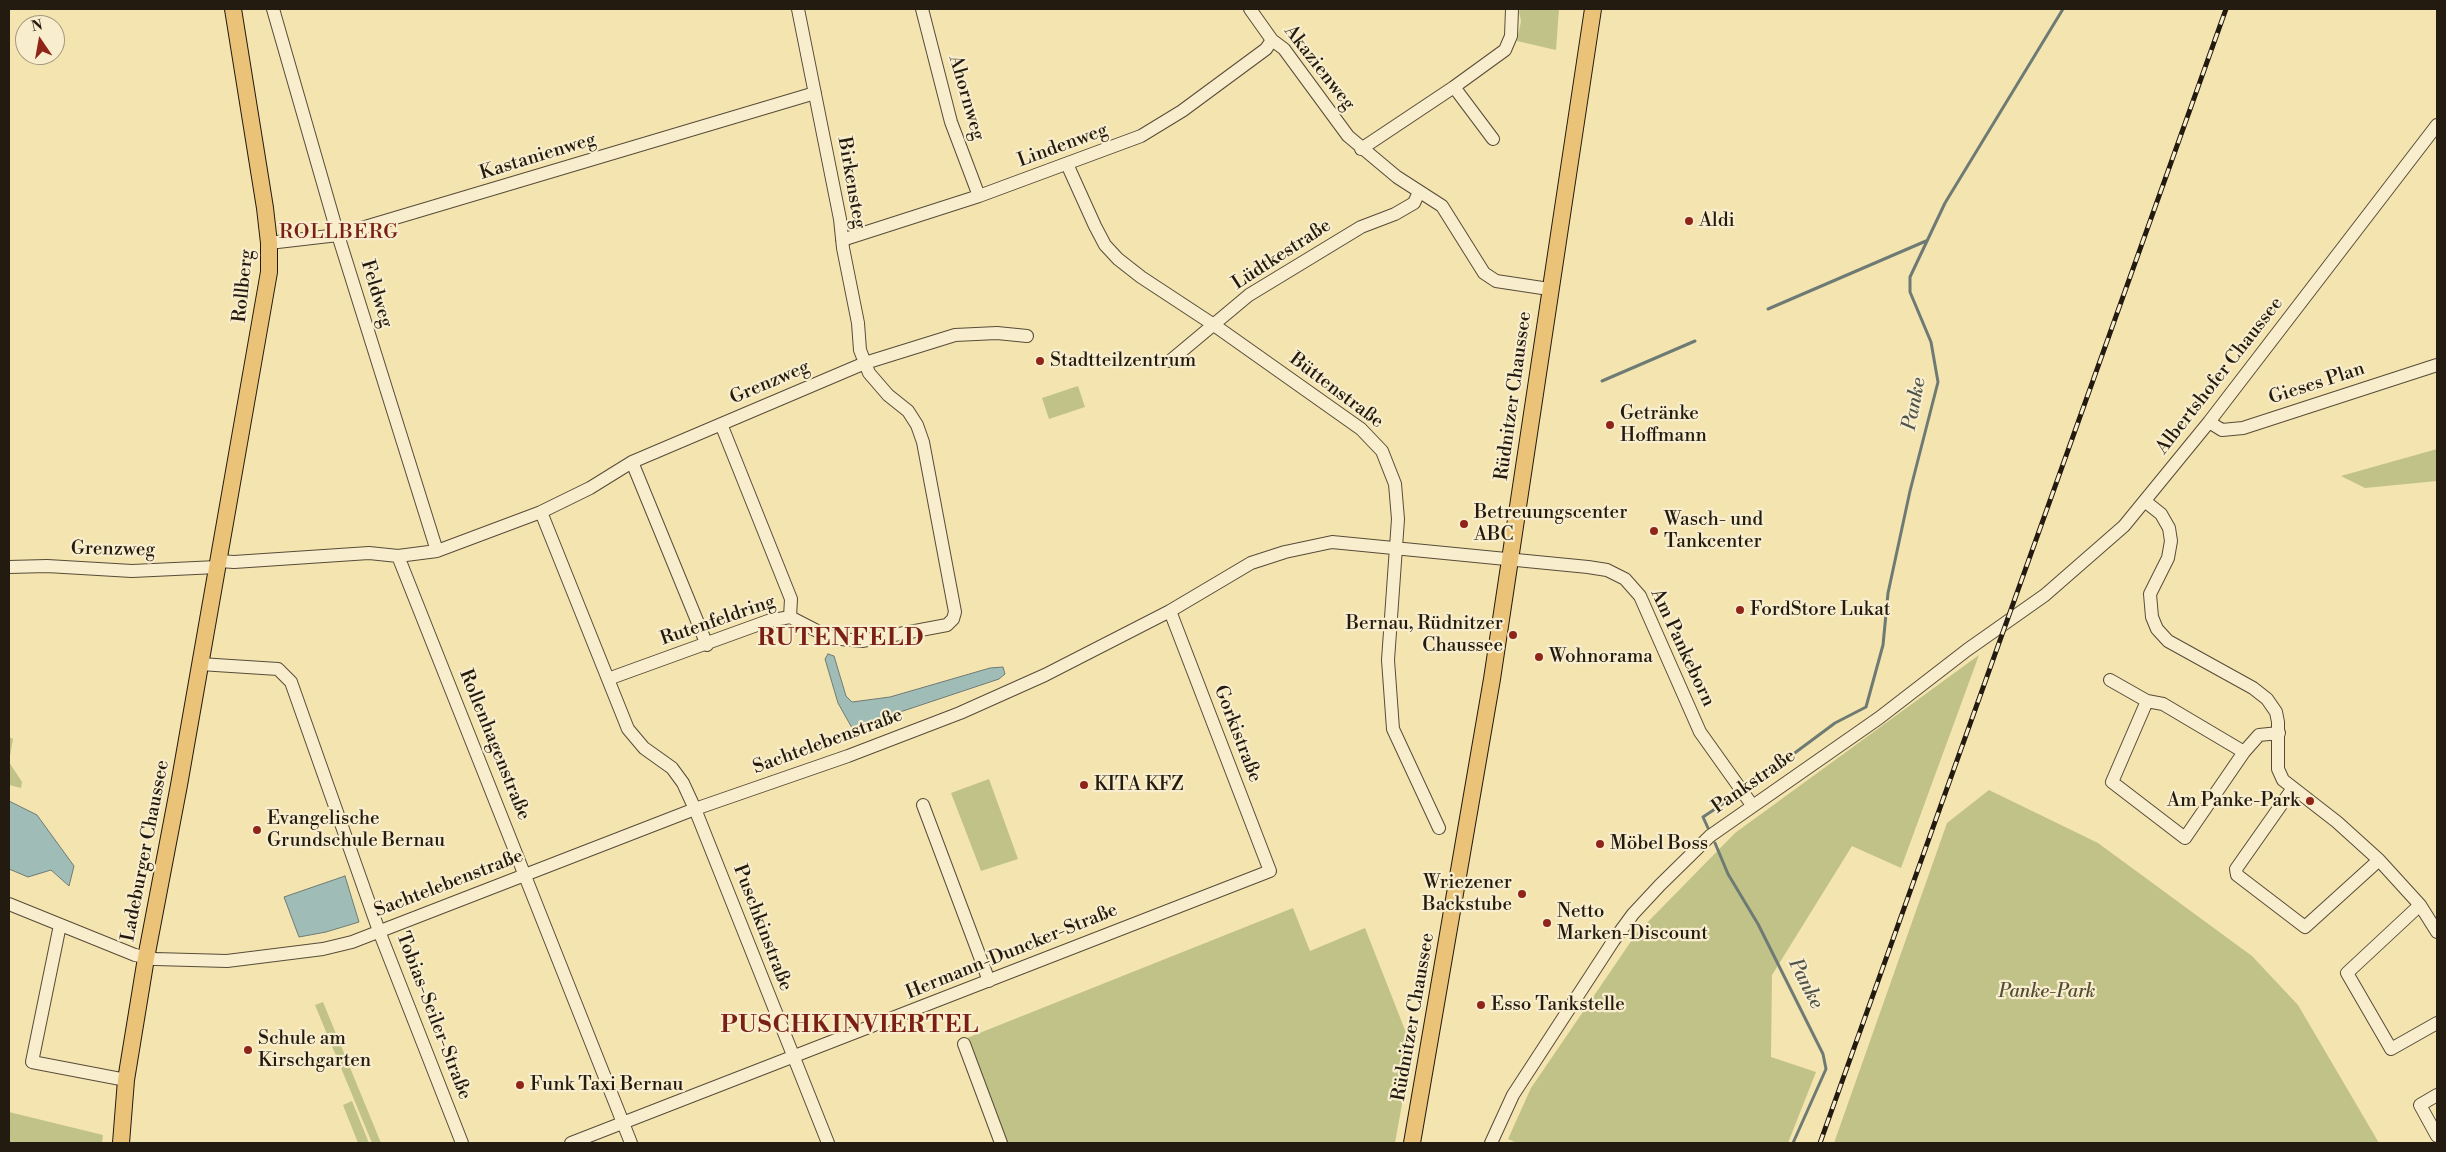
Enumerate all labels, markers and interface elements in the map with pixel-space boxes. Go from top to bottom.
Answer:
north arrow [15,15,65,65]
text: N [30,16,44,36]
street label: Akazienweg [1279,21,1359,115]
street label: Ahornweg [943,53,989,143]
street label: Lindenweg [1015,119,1111,173]
street label: Kastanienweg [477,129,599,185]
street label: Birkensteg [832,135,870,231]
place label: Aldi [1699,210,1735,232]
street label: Lüdtkestraße [1228,215,1336,295]
marker: Aldi [1683,215,1695,227]
district label: ROLLBERG [278,221,400,245]
street label: Rollberg [229,248,259,324]
street label: Feldweg [355,257,397,331]
street label: Albertshofer Chaussee [2151,293,2289,459]
street label: Rüdnitzer Chaussee [1491,310,1537,482]
street label: Büttenstraße [1285,348,1387,434]
place label: Stadtteilzentrum [1050,350,1196,372]
marker: Stadtteilzentrum [1034,355,1046,367]
street label: Grenzweg [727,356,813,410]
street label: Gieses Plan [2266,358,2368,410]
water label: Panke [1898,376,1932,432]
place label: Getränke Hoffmann [1620,403,1707,447]
marker: Getränke Hoffmann [1604,419,1616,431]
place label: Betreuungscenter ABC [1474,502,1627,546]
place label: Wasch- und Tankcenter [1664,509,1763,553]
marker: Betreuungscenter ABC [1458,518,1470,530]
marker: Wasch- und Tankcenter [1648,525,1660,537]
street label: Grenzweg [71,538,155,562]
street label: Am Pankeborn [1645,586,1719,710]
street label: Rutenfeldring [658,591,778,651]
place label: FordStore Lukat [1750,599,1891,621]
marker: FordStore Lukat [1734,604,1746,616]
place label: Bernau, Rüdnitzer Chaussee [1346,613,1503,657]
district label: RUTENFELD [756,625,926,653]
marker: Bernau, Rüdnitzer Chaussee [1507,629,1519,641]
place label: Wohnorama [1549,646,1653,668]
marker: Wohnorama [1533,651,1545,663]
street label: Rollenhagenstraße [453,666,535,824]
street label: Gorkistraße [1208,682,1266,786]
street label: Sachtelebenstraße [750,704,906,780]
street label: Pankstraße [1708,745,1800,819]
street label: Ladeburger Chaussee [117,758,175,944]
place label: KITA KFZ [1094,774,1184,796]
marker: KITA KFZ [1078,779,1090,791]
place label: Am Panke-Park [2167,790,2300,812]
marker: Am Panke-Park [2304,795,2316,807]
place label: Evangelische Grundschule Bernau [267,808,445,852]
marker: Evangelische Grundschule Bernau [251,824,263,836]
place label: Möbel Boss [1610,833,1708,855]
marker: Möbel Boss [1594,838,1606,850]
street label: Sachtelebenstraße [371,845,527,923]
street label: Puschkinstraße [727,861,797,995]
place label: Wriezener Backstube [1422,872,1512,916]
marker: Wriezener Backstube [1516,888,1528,900]
street label: Hermann-Duncker-Straße [903,899,1121,1005]
place label: Netto Marken-Discount [1557,901,1708,945]
marker: Netto Marken-Discount [1541,917,1553,929]
street label: Tobias-Seiler-Straße [390,929,476,1103]
street label: Rüdnitzer Chaussee [1388,931,1440,1103]
water label: Panke [1782,955,1828,1013]
park label: Panke-Park [1998,981,2096,1003]
place label: Esso Tankstelle [1491,994,1625,1016]
marker: Esso Tankstelle [1475,999,1487,1011]
district label: PUSCHKINVIERTEL [719,1012,981,1040]
place label: Schule am Kirschgarten [258,1028,371,1072]
marker: Schule am Kirschgarten [242,1044,254,1056]
place label: Funk Taxi Bernau [530,1074,683,1096]
marker: Funk Taxi Bernau [514,1079,526,1091]

